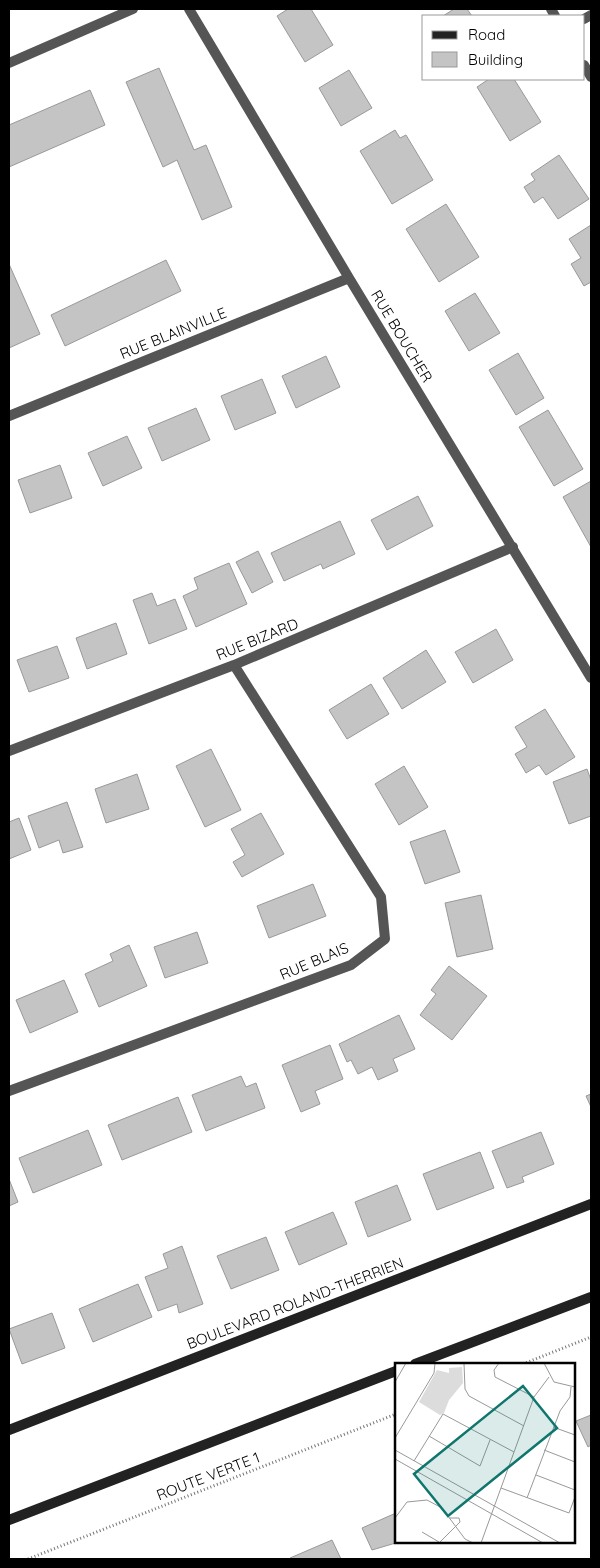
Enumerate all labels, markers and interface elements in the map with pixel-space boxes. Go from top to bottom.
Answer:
legend [422,15,585,80]
text: Road [468,25,505,44]
text: Building [468,50,523,69]
street label: RUE BOUCHER [367,286,437,386]
street label: RUE BLAINVILLE [117,303,229,363]
street label: RUE BIZARD [213,614,301,664]
street label: RUE BLAIS [277,938,351,984]
street label: BOULEVARD ROLAND-THERRIEN [184,1253,406,1353]
inset map [395,1363,575,1543]
street label: ROUTE VERTE 1 [154,1448,262,1504]

